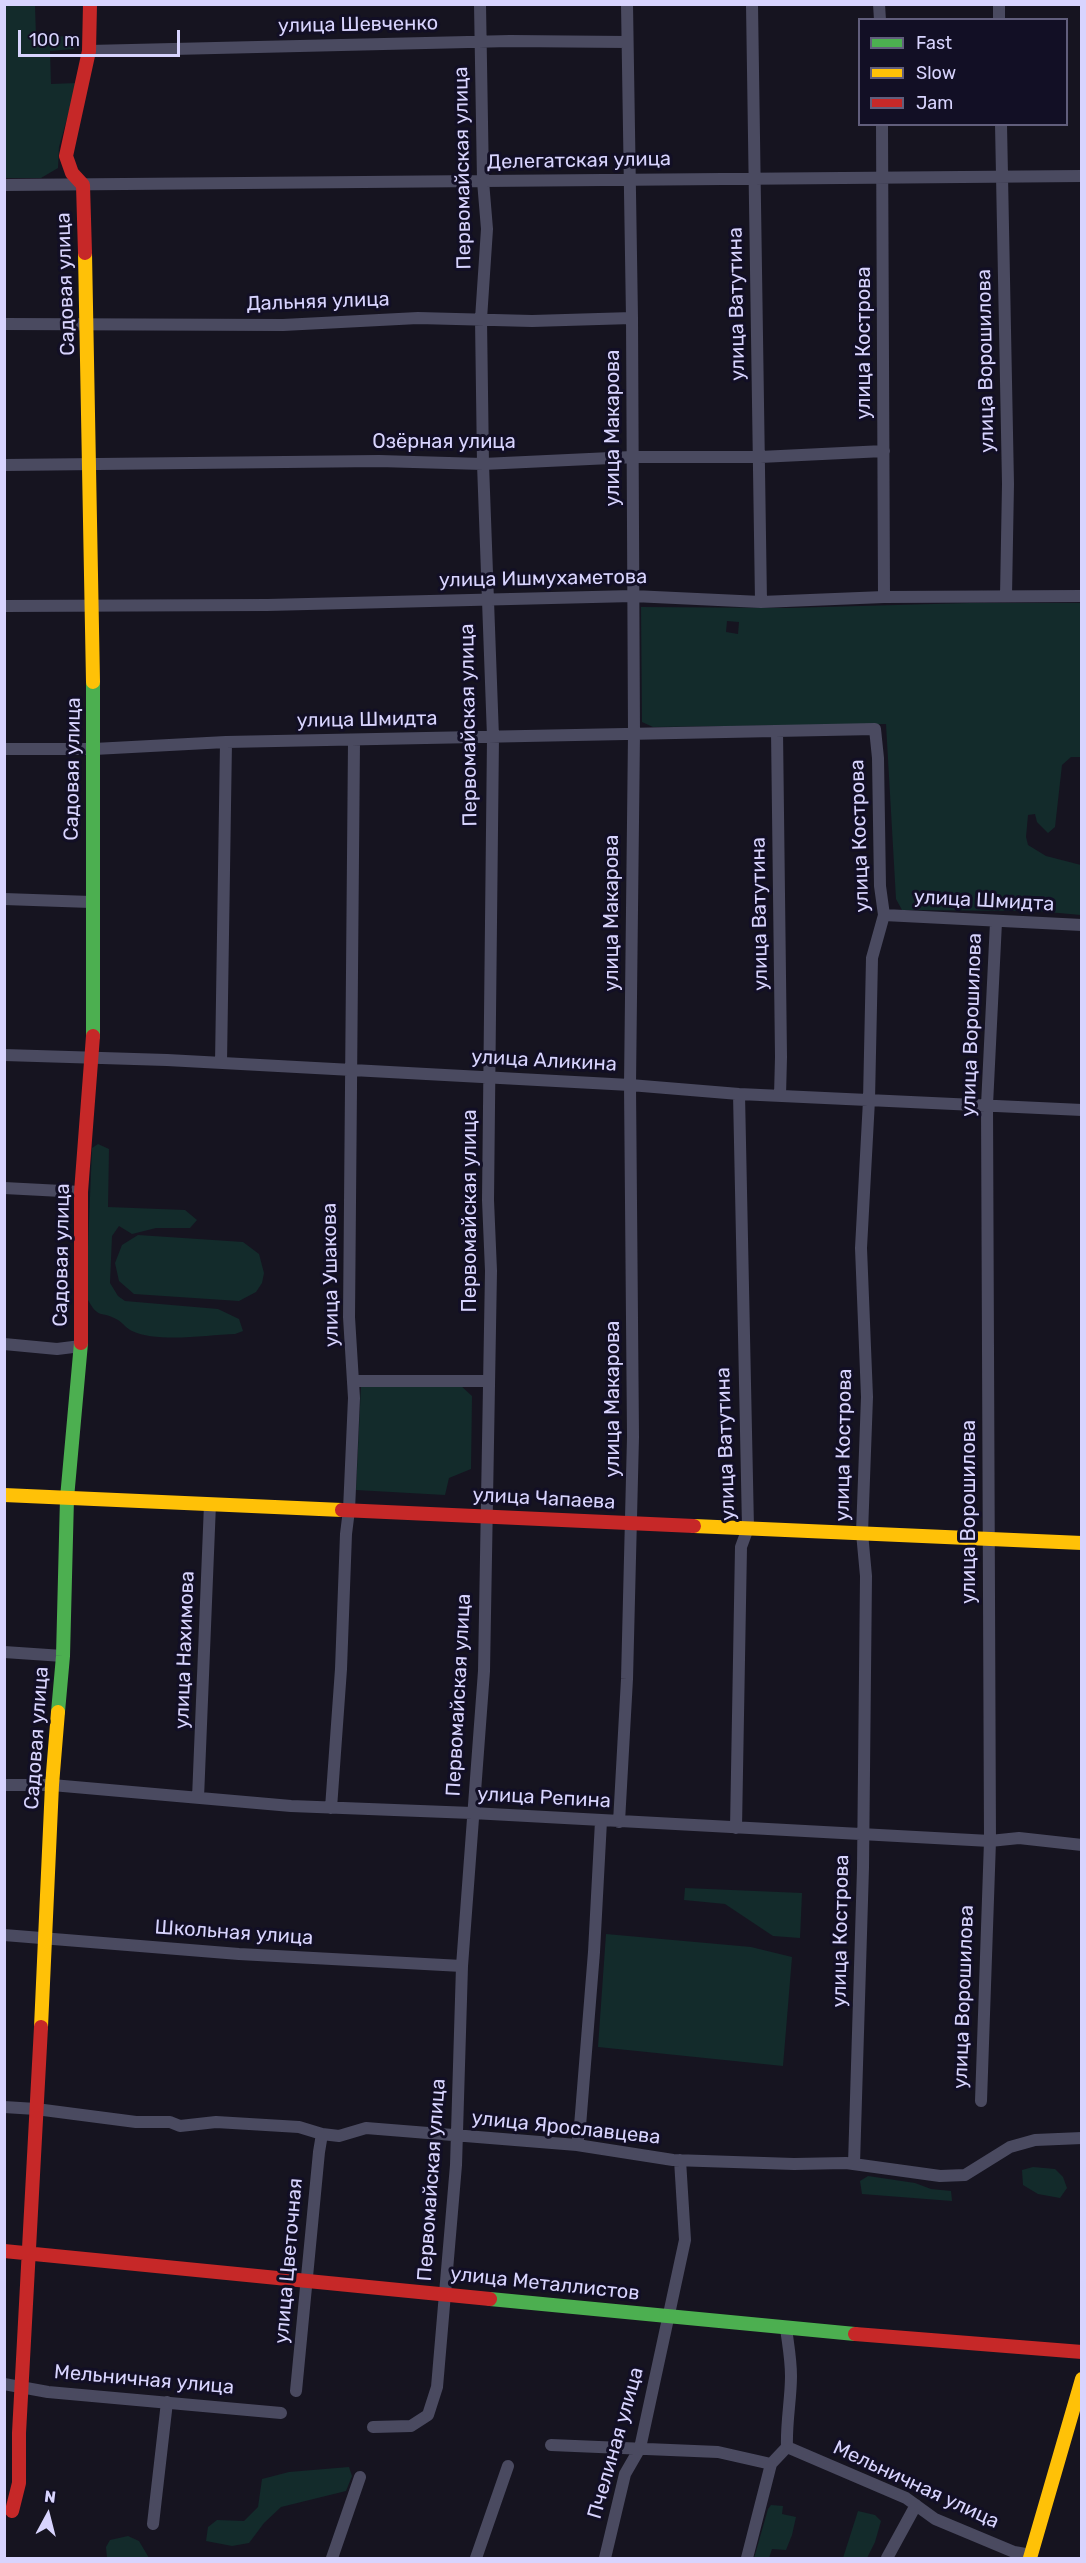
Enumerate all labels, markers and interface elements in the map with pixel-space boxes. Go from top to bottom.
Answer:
street label: улица Шевченко [278,12,438,38]
scale bar [21,18,183,56]
legend [858,18,1068,126]
text: 100 m [29,29,80,51]
text: Fast [916,32,952,54]
text: Slow [916,62,956,84]
street label: Первомайская улица [449,66,477,270]
text: Jam [916,92,953,114]
street label: Делегатская улица [487,147,671,175]
street label: Садовая улица [52,212,80,356]
street label: улица Ватутина [724,227,750,381]
street label: улица Кострова [852,266,876,420]
street label: улица Ворошилова [972,269,1000,453]
street label: Дальняя улица [246,288,390,316]
street label: улица Макарова [601,350,625,506]
street label: Озёрная улица [372,430,516,454]
street label: улица Ишмухаметова [439,565,647,593]
street label: Первомайская улица [455,623,483,827]
street label: Садовая улица [60,697,86,841]
street label: улица Шмидта [296,707,438,733]
street label: улица Кострова [845,759,875,913]
street label: улица Макарова [600,835,624,991]
street label: улица Ватутина [747,837,773,991]
street label: улица Шмидта [913,885,1055,917]
street label: улица Ворошилова [957,933,987,1117]
street label: улица Аликина [471,1045,617,1077]
street label: Первомайская улица [458,1109,482,1313]
street label: Садовая улица [49,1183,75,1327]
street label: улица Ушакова [318,1203,344,1347]
street label: улица Макарова [601,1321,625,1477]
street label: улица Ватутина [711,1367,741,1521]
street label: улица Кострова [831,1368,857,1522]
street label: улица Ворошилова [957,1420,981,1604]
street label: улица Чапаева [472,1483,616,1515]
street label: улица Нахимова [170,1571,200,1729]
street label: Первомайская улица [442,1593,476,1797]
street label: Садовая улица [20,1666,54,1810]
street label: улица Репина [477,1783,611,1813]
street label: улица Кострова [828,1854,854,2008]
street label: улица Ворошилова [949,1905,979,2089]
street label: Школьная улица [154,1915,314,1951]
street label: Первомайская улица [413,2078,451,2282]
street label: улица Ярославцева [470,2106,662,2150]
street label: улица Цветочная [270,2177,308,2345]
street label: улица Металлистов [449,2262,641,2306]
street label: Мельничная улица [53,2360,235,2400]
street label: Пчелиная улица [583,2364,649,2522]
street label: Мельничная улица [829,2436,1003,2534]
north arrow [18,2485,78,2545]
text: N [43,2487,57,2507]

